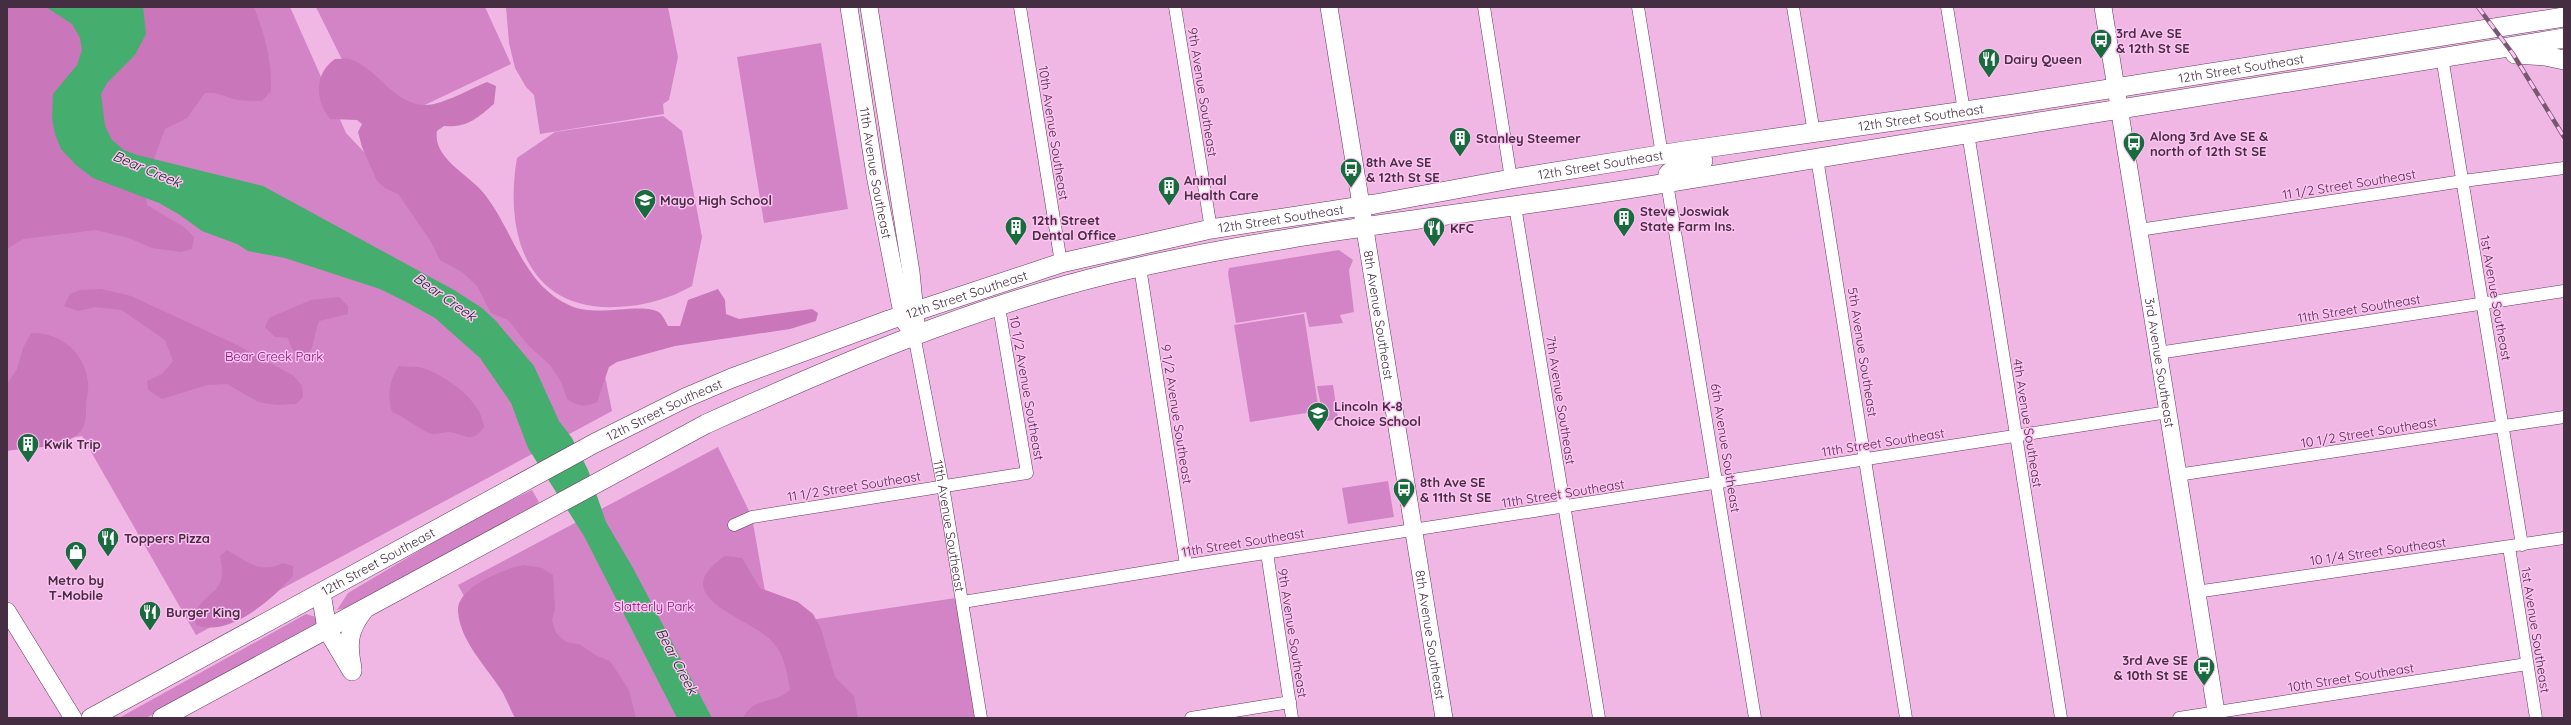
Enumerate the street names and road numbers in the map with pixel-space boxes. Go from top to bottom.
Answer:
street label: 9th Avenue Southeast [1185,26,1221,158]
street label: 12th Street Southeast [2177,50,2305,86]
street label: 10th Avenue Southeast [1035,65,1073,201]
street label: 12th Street Southeast [1857,100,1985,134]
street label: 11th Avenue Southeast [857,106,895,240]
street label: 12th Street Southeast [1537,146,1664,183]
street label: 11 1/2 Street Southeast [2281,166,2417,202]
street label: 12th Street Southeast [1217,201,1345,236]
street label: 1st Avenue Southeast [2477,234,2515,362]
street label: 8th Avenue Southeast [1360,249,1397,381]
street label: 12th Street Southeast [904,267,1029,322]
street label: 5th Avenue Southeast [1845,286,1881,418]
street label: 11th Street Southeast [2296,290,2422,326]
street label: 3rd Avenue Southeast [2142,296,2178,429]
street label: 10 1/2 Avenue Southeast [1006,314,1048,462]
street label: 7th Avenue Southeast [1543,334,1579,466]
street label: 9 1/2 Avenue Southeast [1158,343,1196,485]
street label: 4th Avenue Southeast [2010,357,2046,489]
street label: 12th Street Southeast [603,375,725,444]
street label: 6th Avenue Southeast [1708,382,1744,514]
street label: 10 1/2 Street Southeast [2300,413,2438,451]
street label: 11th Street Southeast [1820,424,1946,460]
street label: 11th Avenue Southeast [930,459,968,593]
street label: 11 1/2 Street Southeast [786,468,922,504]
street label: 11th Street Southeast [1500,475,1626,511]
street label: 12th Street Southeast [319,524,438,599]
street label: 11th Street Southeast [1180,524,1306,560]
street label: 10 1/4 Street Southeast [2309,534,2447,568]
street label: 1st Avenue Southeast [2518,566,2554,694]
street label: 9th Avenue Southeast [1275,567,1311,699]
street label: 8th Avenue Southeast [1412,569,1449,701]
street label: 10th Street Southeast [2287,659,2415,695]

